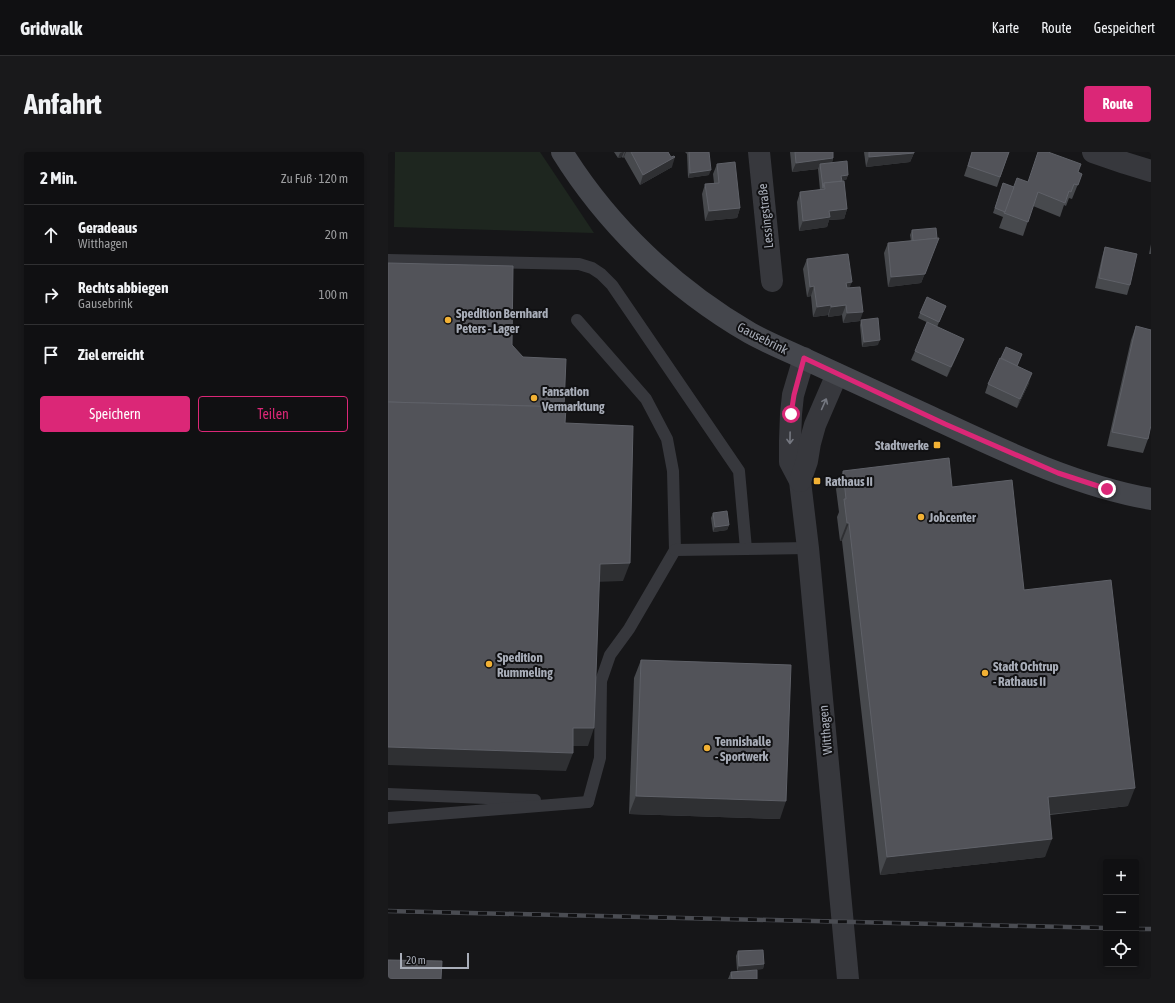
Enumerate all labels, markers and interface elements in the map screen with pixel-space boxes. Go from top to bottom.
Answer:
text: Gridwalk [20,17,82,39]
text: Karte [992,20,1019,36]
text: Route [1041,20,1072,36]
text: Gespeichert [1094,20,1155,36]
button: Route [1084,86,1151,122]
text: Anfahrt [24,88,102,120]
text: 2 Min. [40,168,77,188]
text: Zu Fuß · 120 m [281,171,348,186]
street label: Lessingstraße [755,183,776,249]
text: Geradeaus [78,219,137,236]
icon: ahead [40,224,62,246]
text: 20 m [325,227,348,242]
text: Witthagen [78,236,128,251]
text: Rechts abbiegen [78,279,168,296]
icon: right [40,284,62,306]
text: 100 m [319,287,348,302]
text: Gausebrink [78,296,133,311]
place label: Spedition Bernhard Peters - Lager [456,306,548,336]
marker: Spedition Bernhard Peters - Lager [443,315,453,325]
street label: Gausebrink [735,319,791,358]
icon: arrive [40,344,62,366]
text: Ziel erreicht [78,346,144,363]
place label: Fansation Vermarktung [541,384,605,414]
marker: Fansation Vermarktung [529,393,539,403]
button: Speichern [40,396,190,432]
button: Teilen [198,396,348,432]
one-way arrow [820,399,828,411]
route start [782,405,800,423]
one-way arrow [786,431,794,444]
place label: Stadtwerke [875,438,929,453]
marker: Stadtwerke [932,440,942,450]
place label: Rathaus II [825,474,873,489]
marker: Rathaus II [812,476,822,486]
route end [1098,480,1116,498]
place label: Jobcenter [928,510,977,525]
marker: Jobcenter [916,512,926,522]
place label: Spedition Rummeling [497,650,553,680]
marker: Spedition Rummeling [484,659,494,669]
place label: Stadt Ochtrup - Rathaus II [993,659,1059,689]
marker: Stadt Ochtrup - Rathaus II [980,668,990,678]
street label: Witthagen [816,704,835,755]
place label: Tennishalle - Sportwerk [715,734,771,764]
marker: Tennishalle - Sportwerk [702,743,712,753]
map controls [1103,859,1139,967]
button: + [1103,859,1139,895]
button: − [1103,895,1139,931]
button: locate [1103,931,1139,967]
scale bar [400,951,469,970]
text: 20 m [406,954,426,966]

